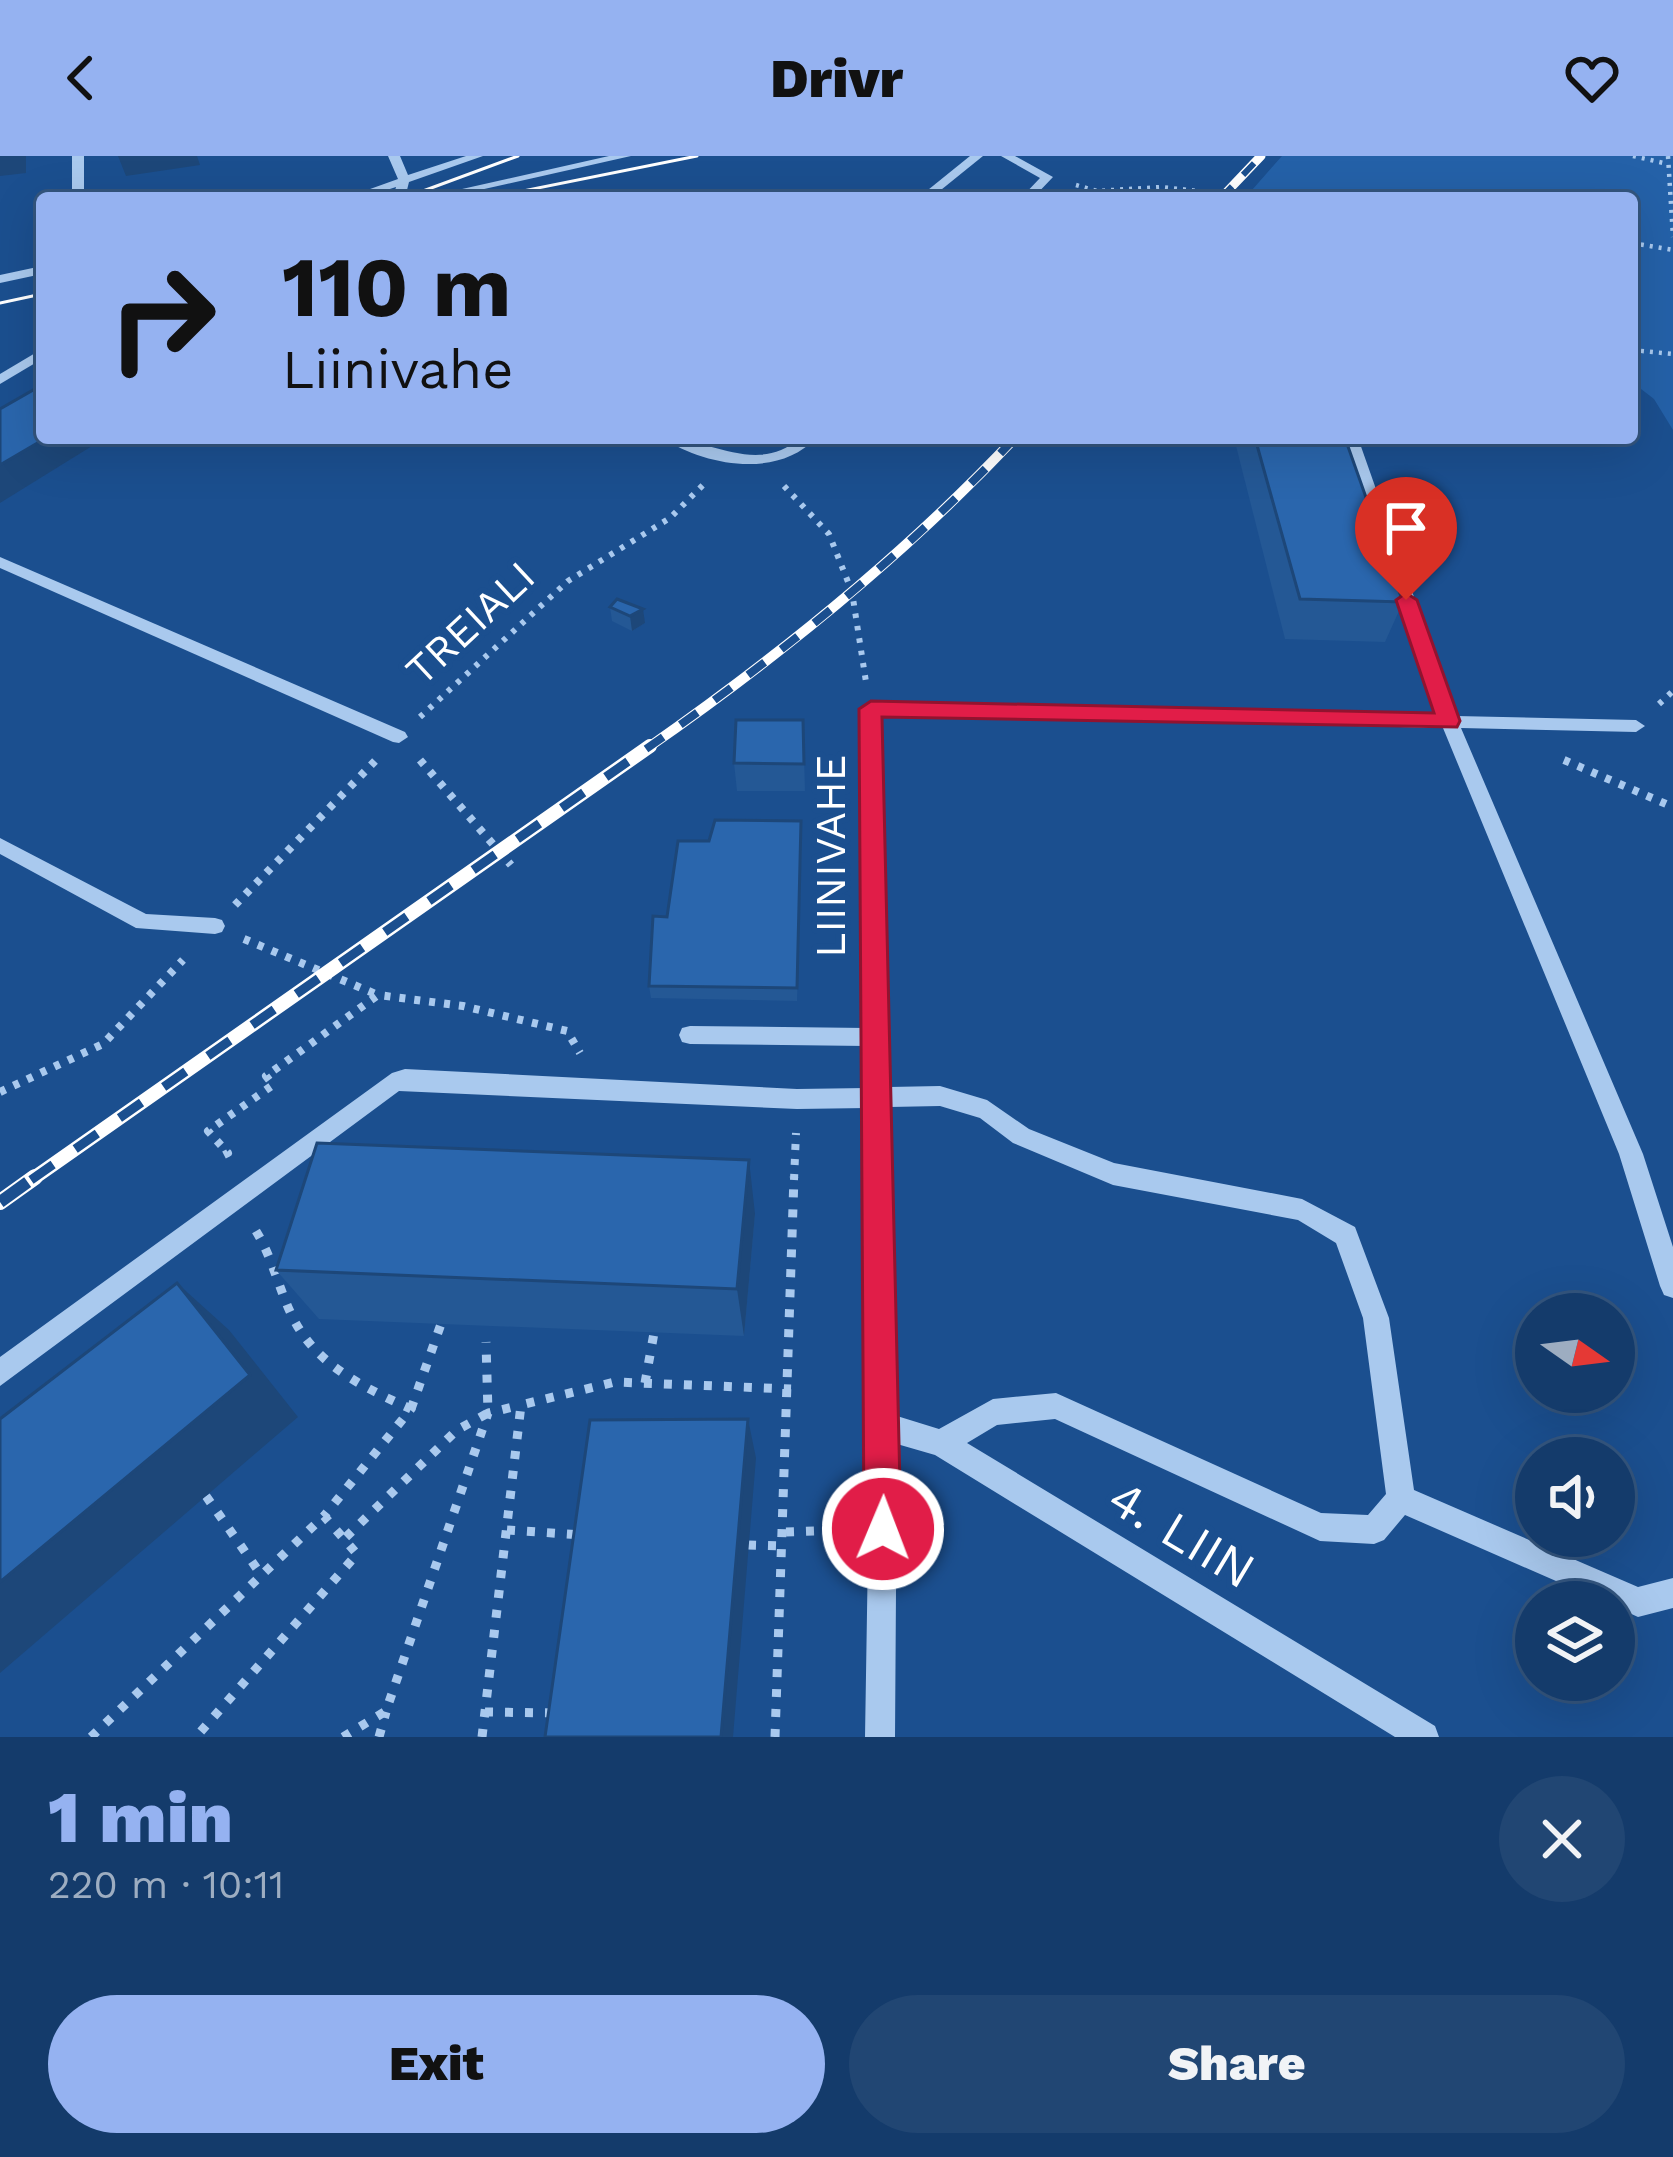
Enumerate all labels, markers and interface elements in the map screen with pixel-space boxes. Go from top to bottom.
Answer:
icon: back [48,45,114,111]
icon: heart [1559,45,1625,111]
text: Drivr [770,47,903,110]
text: 110 m [282,238,512,336]
icon: right [84,240,240,396]
text: Liinivahe [282,338,513,401]
pin [1355,477,1457,600]
icon: arrive [1373,495,1439,561]
street label: TREIALI [396,551,544,695]
street label: LIINIVAHE [806,754,855,958]
north arrow [1515,1293,1635,1413]
map controls [1515,1293,1635,1701]
button: sound [1515,1437,1635,1557]
position arrow [820,1466,946,1592]
street label: 4. LIIN [1098,1468,1266,1600]
button: layers [1515,1581,1635,1701]
text: 1 min [48,1775,233,1859]
button: close [1499,1776,1625,1902]
text: 220 m · 10:11 [48,1862,284,1907]
button: Exit [48,1995,825,2133]
button: Share [849,1995,1625,2133]

